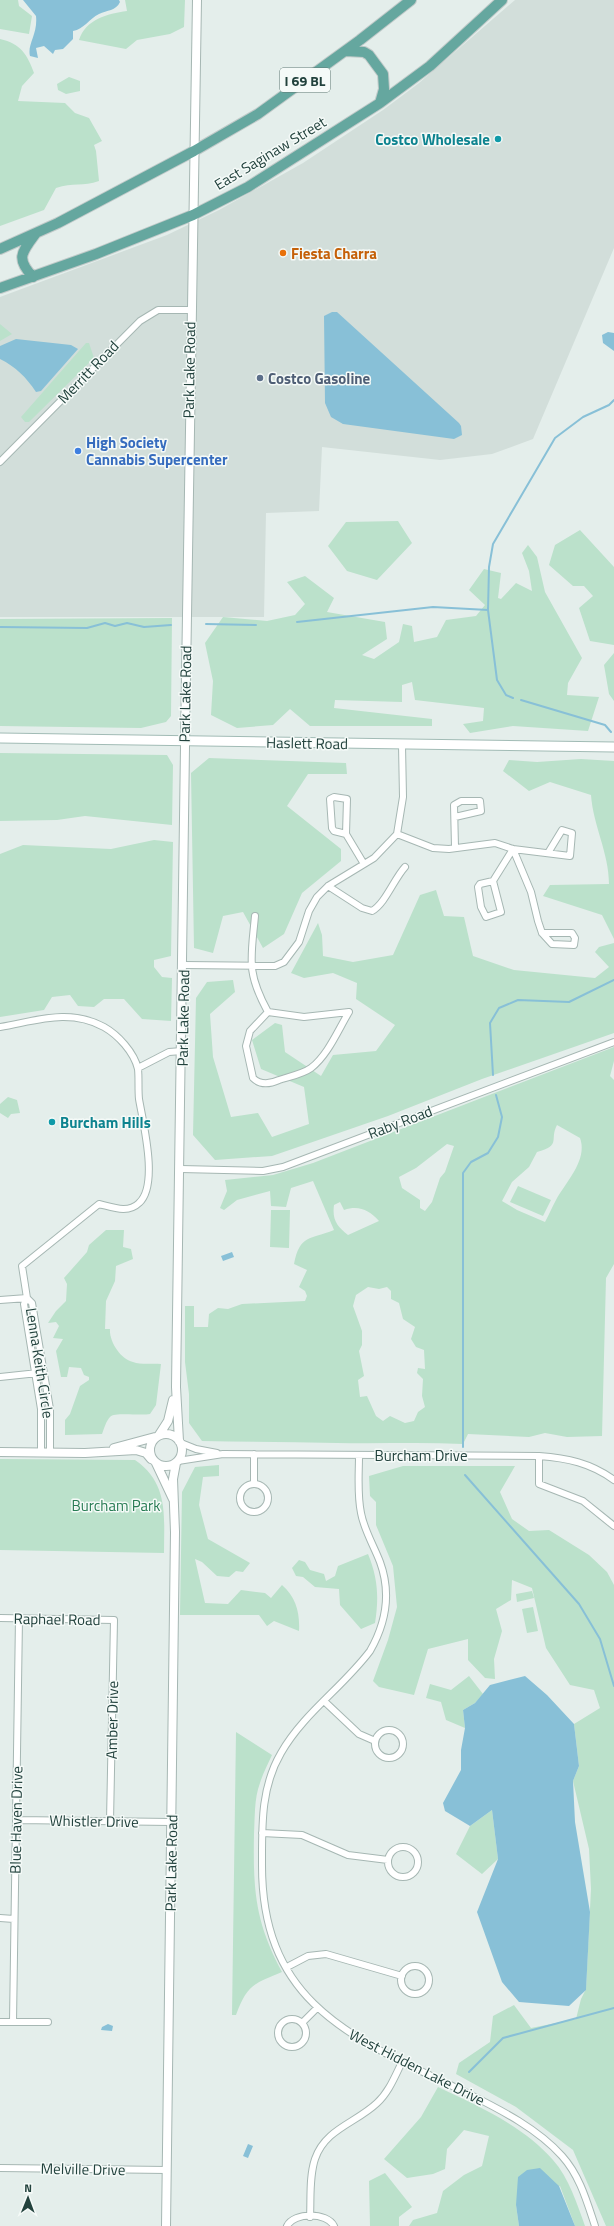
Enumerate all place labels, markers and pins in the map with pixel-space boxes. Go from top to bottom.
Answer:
place label: Costco Wholesale [375,128,490,151]
marker: Costco Wholesale [493,134,503,144]
place label: Fiesta Charra [291,242,377,265]
marker: Fiesta Charra [278,248,288,258]
place label: Costco Gasoline [268,367,371,390]
marker: Costco Gasoline [255,373,265,383]
place label: High Society Cannabis Supercenter [86,431,228,471]
marker: High Society Cannabis Supercenter [73,446,83,456]
place label: Burcham Hills [60,1111,151,1134]
marker: Burcham Hills [47,1117,57,1127]

